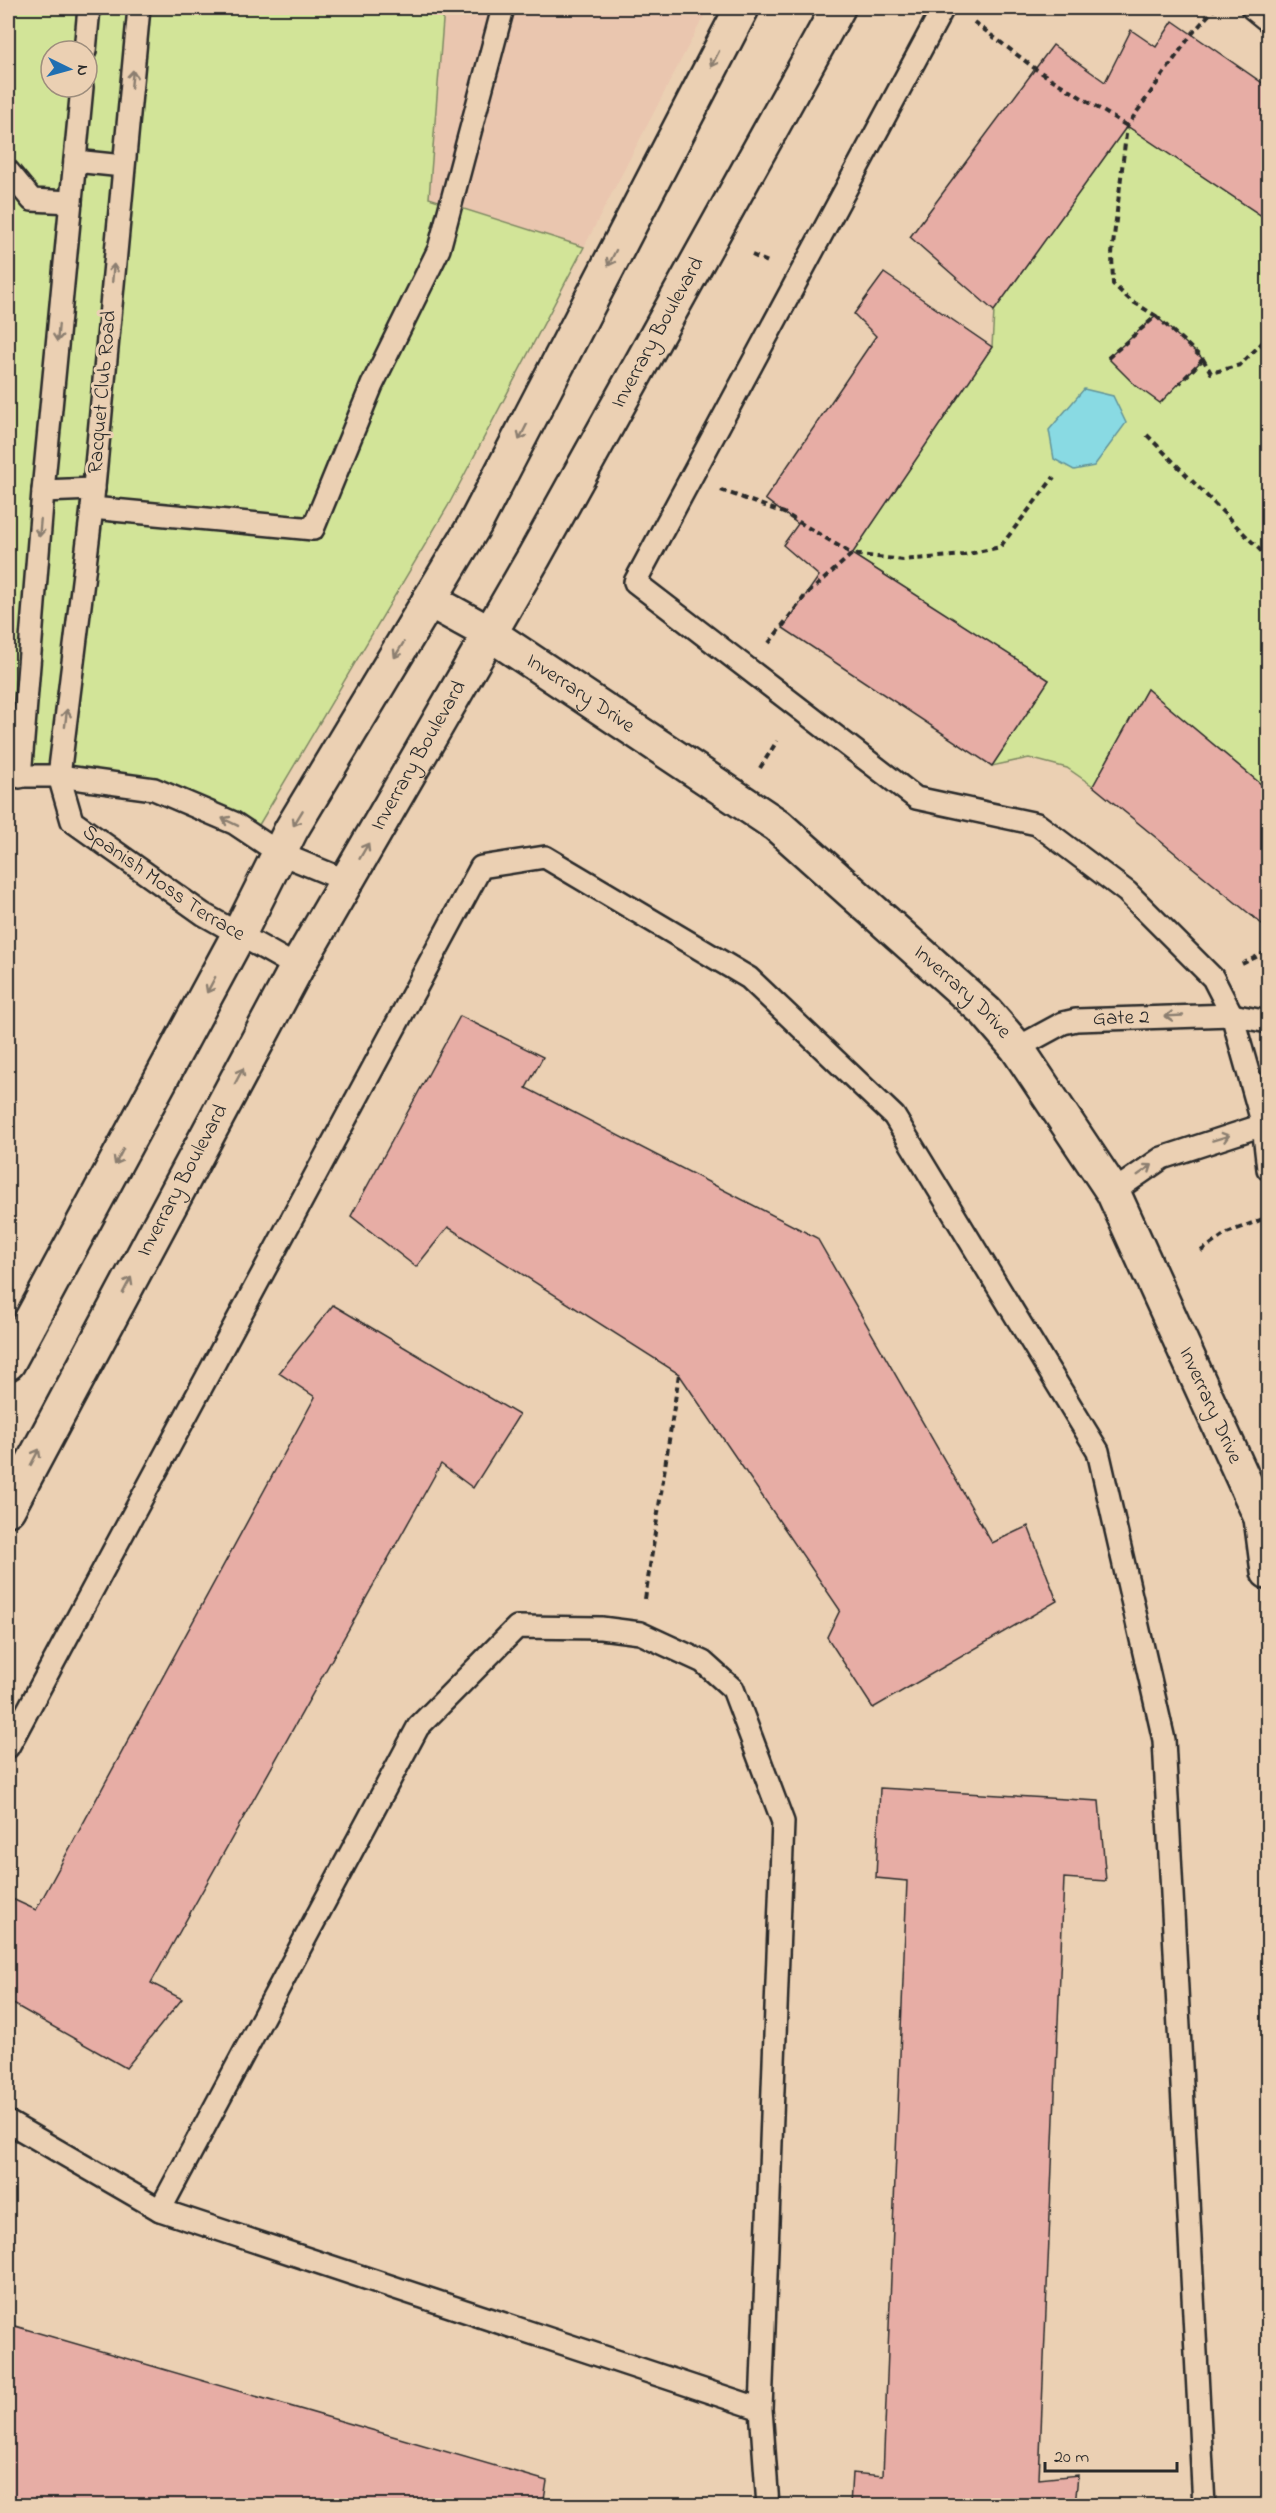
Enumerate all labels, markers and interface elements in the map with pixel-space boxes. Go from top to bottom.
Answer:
north arrow [39,39,99,99]
one-way arrow [708,50,720,68]
text: N [70,64,94,77]
one-way arrow [127,70,138,89]
one-way arrow [606,249,618,266]
street label: Inverrary Boulevard [604,251,712,414]
one-way arrow [108,264,119,284]
street label: Racquet Club Road [81,309,125,475]
one-way arrow [52,323,63,343]
one-way arrow [517,422,528,440]
one-way arrow [34,517,45,537]
one-way arrow [392,641,404,658]
street label: Inverrary Drive [520,647,641,741]
street label: Inverrary Boulevard [364,675,474,837]
one-way arrow [61,708,72,728]
one-way arrow [292,809,304,826]
one-way arrow [221,815,239,827]
street label: Spanish Moss Terrace [76,818,251,950]
one-way arrow [358,843,370,860]
street label: Inverrary Drive [906,938,1018,1046]
one-way arrow [205,976,217,993]
street label: Gate 2 [1092,1003,1150,1034]
one-way arrow [1164,1010,1184,1021]
one-way arrow [234,1068,245,1086]
street label: Inverrary Boulevard [130,1099,236,1262]
one-way arrow [1211,1132,1230,1143]
one-way arrow [112,1148,124,1166]
one-way arrow [1136,1164,1153,1176]
one-way arrow [122,1277,133,1295]
street label: Inverrary Drive [1170,1342,1250,1469]
one-way arrow [30,1449,41,1467]
scale bar [1045,2435,1177,2473]
text: 20 m [1054,2445,1089,2471]

